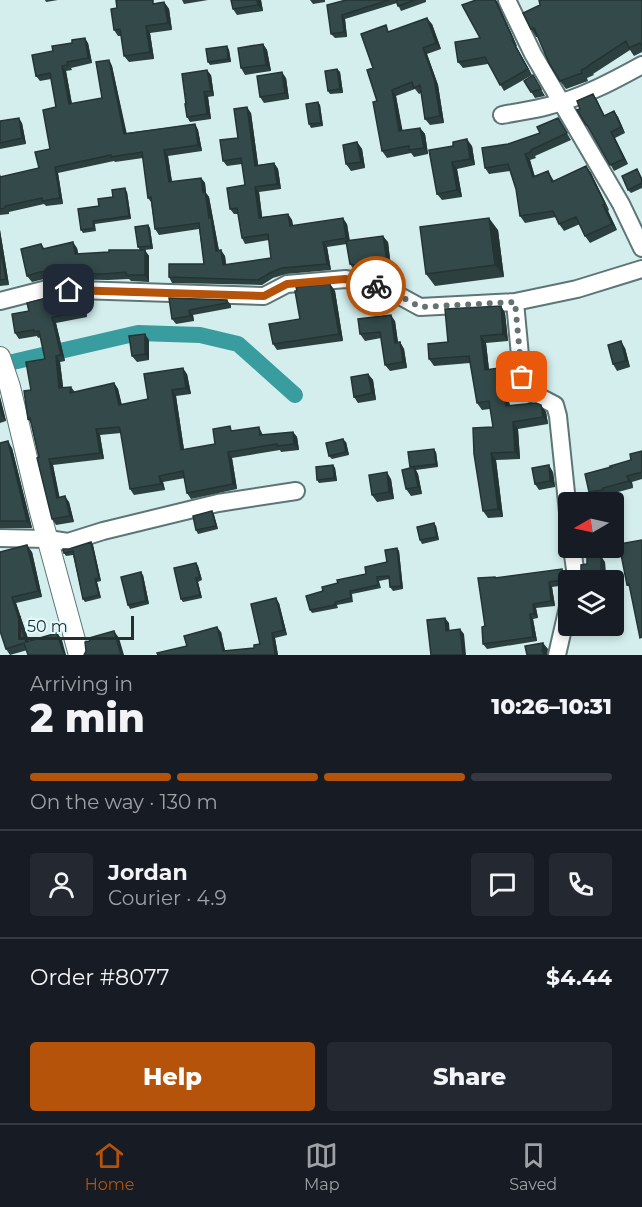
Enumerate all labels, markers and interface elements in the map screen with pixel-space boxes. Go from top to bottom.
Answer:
courier [346,256,406,316]
pin [43,264,94,315]
icon: bike [360,270,393,303]
icon: home [52,273,85,306]
pin [496,351,547,402]
icon: bag [505,360,538,393]
north arrow [558,492,624,558]
map controls [558,492,624,636]
button: layers [558,570,624,636]
scale bar [18,613,134,640]
text: 50 m [27,617,68,636]
text: Arriving in [30,672,133,696]
text: 10:26–10:31 [491,693,612,720]
text: 2 min [30,694,145,742]
text: On the way · 130 m [30,790,218,814]
button: person [30,853,93,916]
button: chat [471,853,534,916]
button: phone [549,853,612,916]
text: Jordan [108,859,188,886]
text: Courier · 4.9 [108,886,227,910]
text: Order #8077 [30,964,169,991]
text: $4.44 [546,964,612,991]
button: Help [30,1042,315,1111]
button: Share [327,1042,612,1111]
tab: Home [85,1139,134,1194]
tab: Map [304,1139,340,1194]
tab: Saved [509,1139,557,1194]

